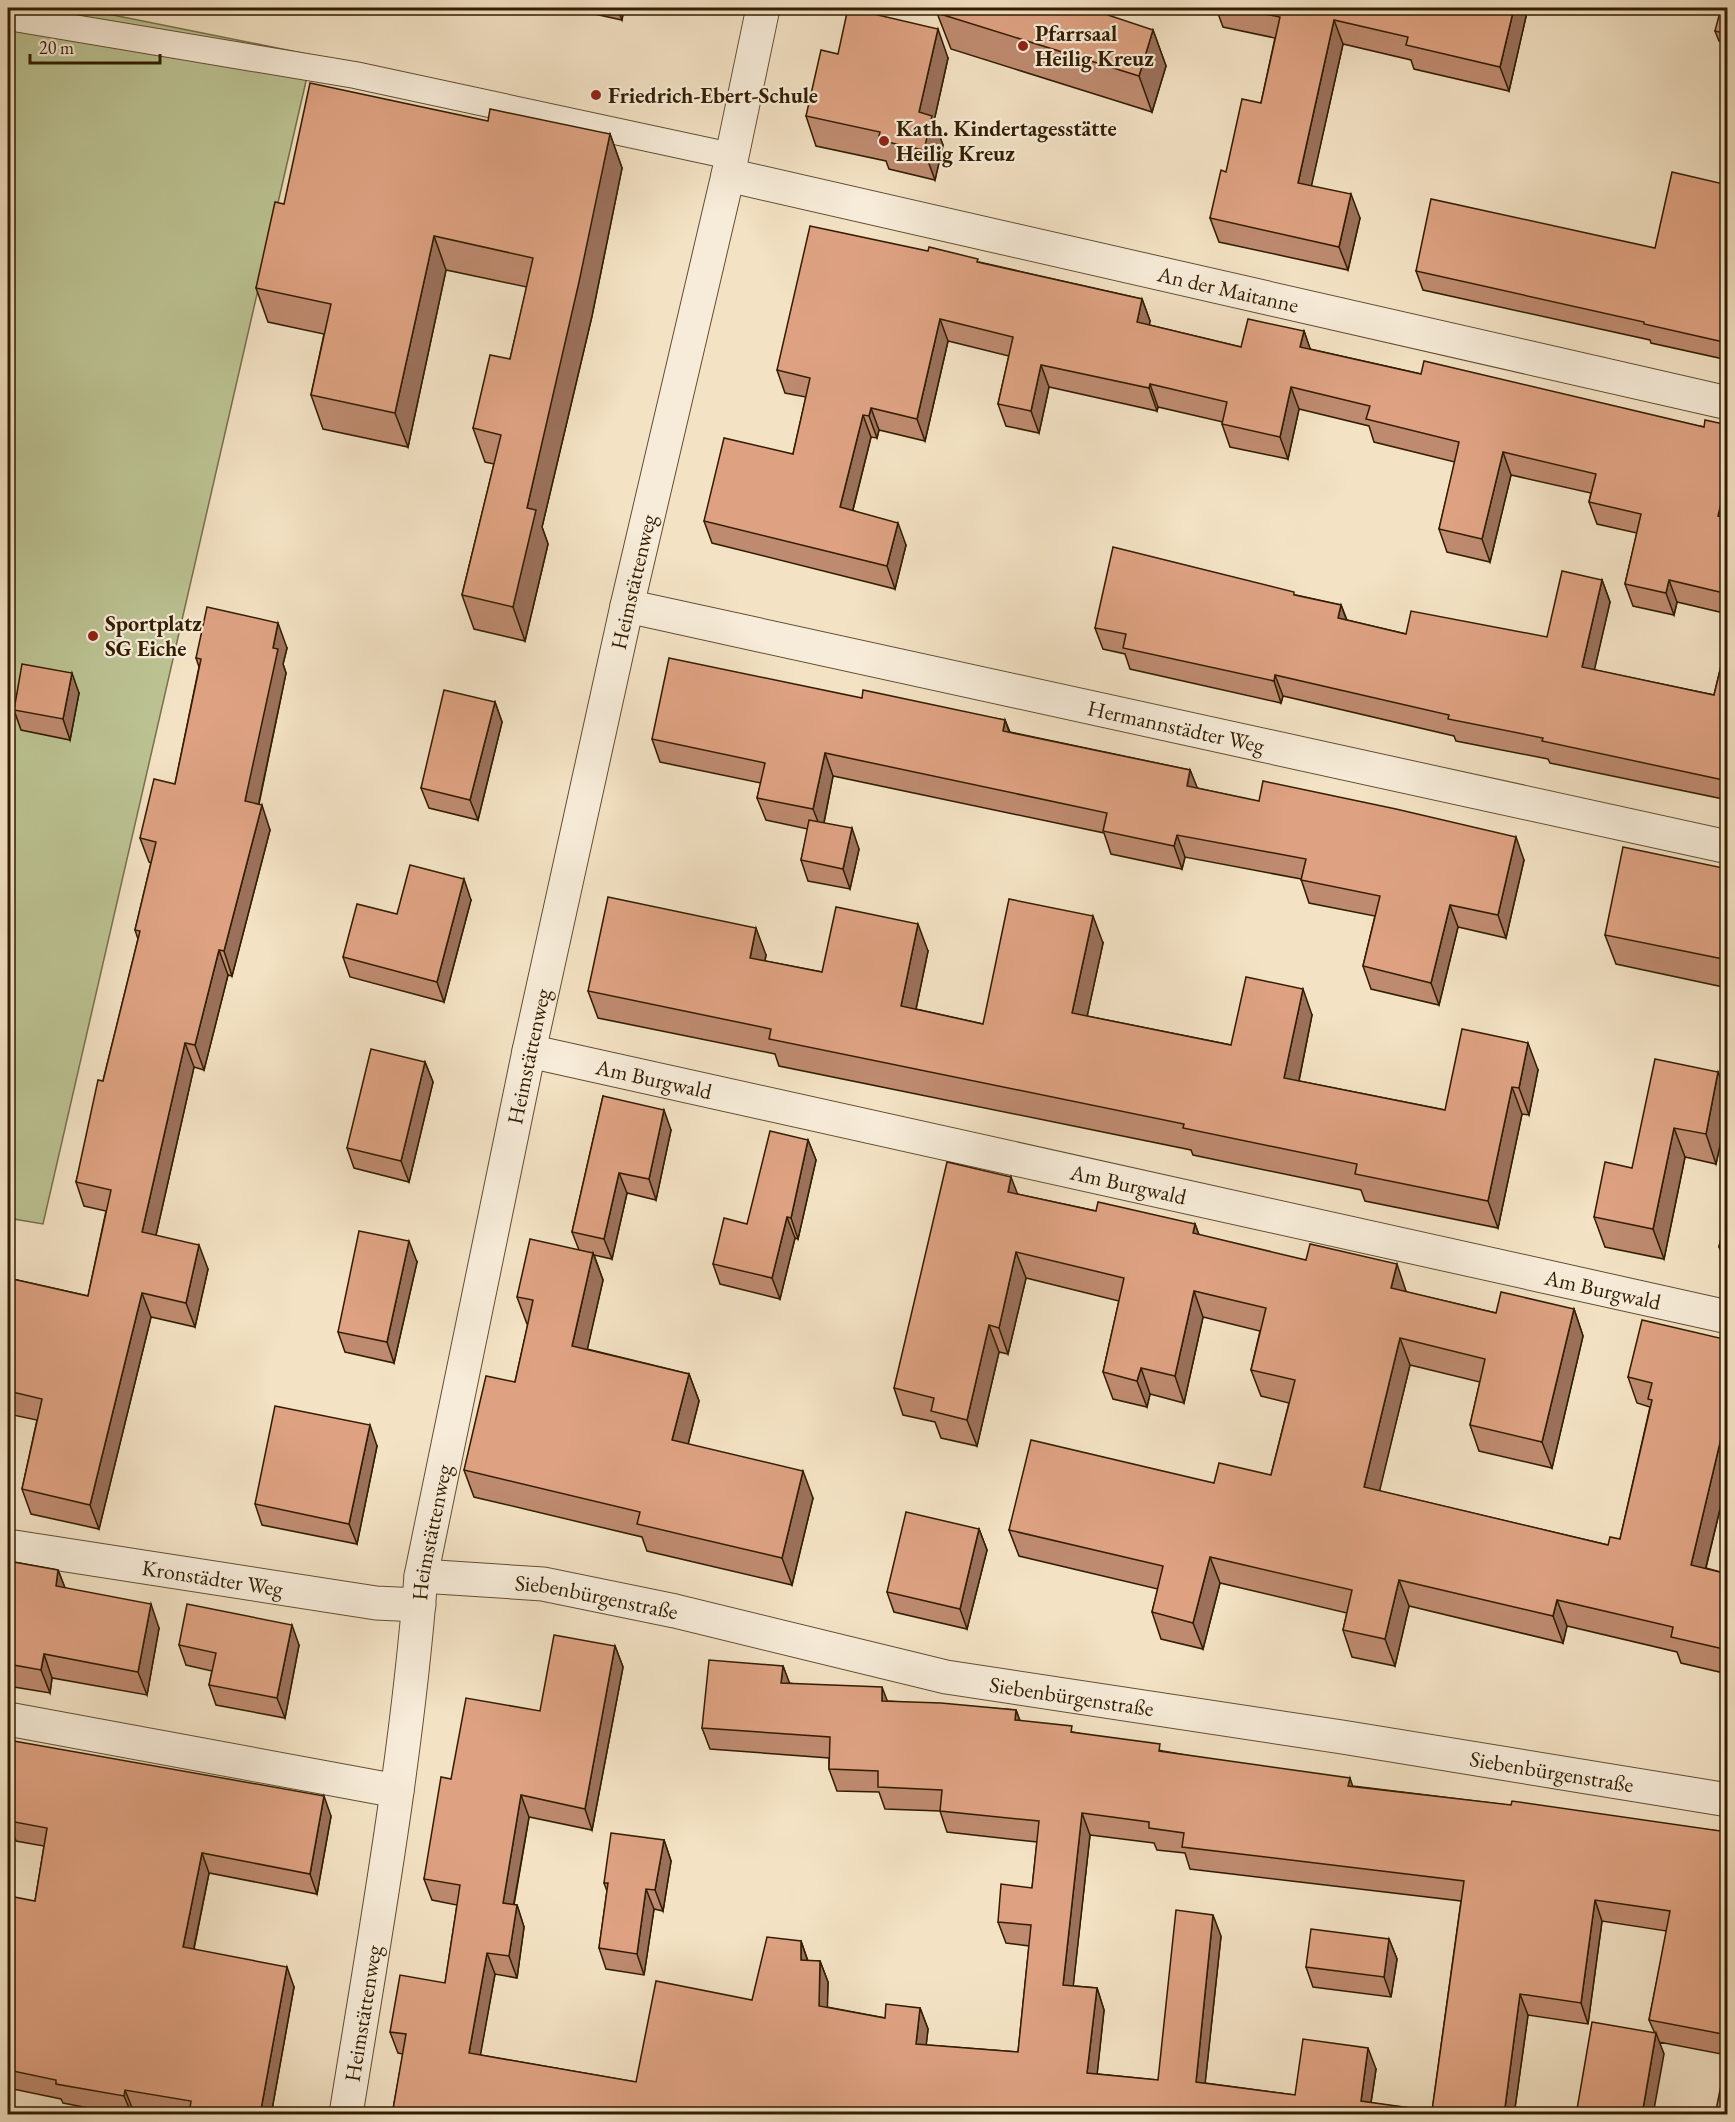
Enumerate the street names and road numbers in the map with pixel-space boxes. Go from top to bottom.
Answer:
street label: An der Maitanne [1154,259,1302,319]
street label: Heimstättenweg [603,511,663,652]
street label: Hermannstädter Weg [1085,693,1268,760]
street label: Heimstättenweg [500,985,557,1127]
street label: Am Burgwald [592,1052,716,1106]
street label: Am Burgwald [1067,1157,1190,1211]
street label: Am Burgwald [1541,1262,1665,1316]
street label: Heimstättenweg [405,1461,458,1601]
street label: Kronstädter Weg [140,1552,285,1603]
street label: Siebenbürgenstraße [514,1568,681,1626]
street label: Siebenbürgenstraße [988,1669,1156,1723]
street label: Siebenbürgenstraße [1468,1744,1636,1799]
street label: Heimstättenweg [337,1943,388,2084]

